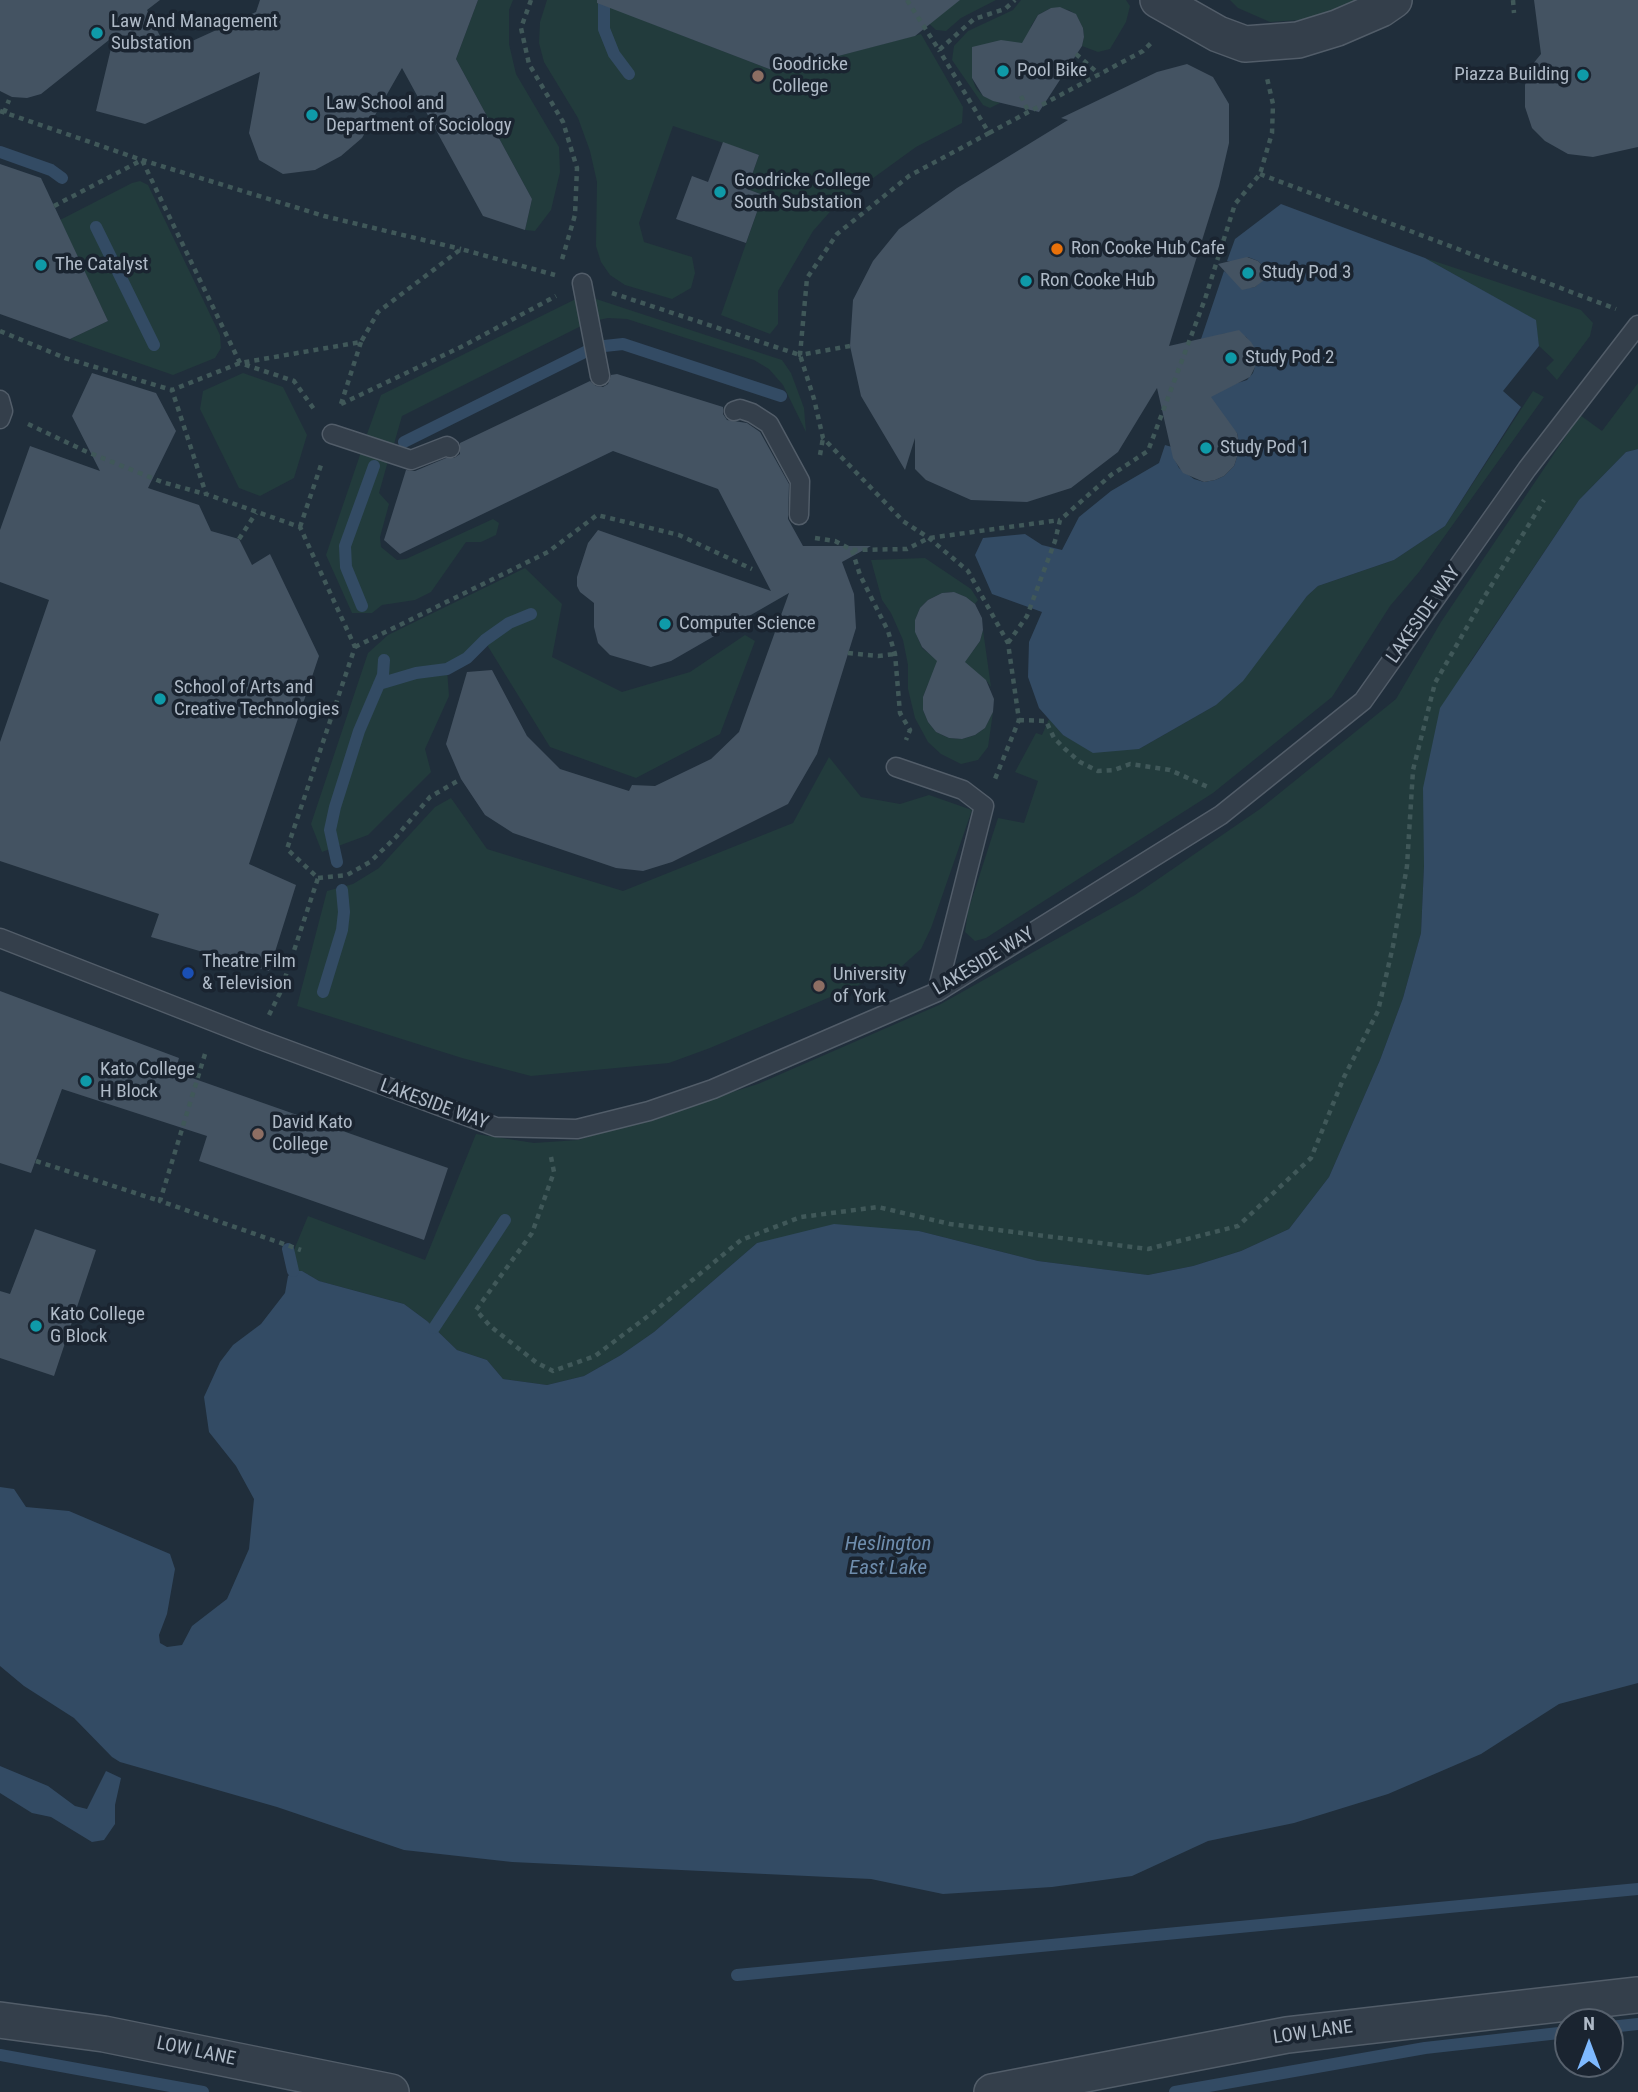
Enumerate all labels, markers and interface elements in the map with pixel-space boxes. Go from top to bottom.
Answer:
place label: Law And Management Substation [111,11,278,55]
marker: Law And Management Substation [89,25,105,41]
place label: Goodricke College [772,54,848,98]
place label: Pool Bike [1017,60,1087,82]
marker: Pool Bike [995,63,1011,79]
place label: Piazza Building [1454,64,1569,86]
marker: Piazza Building [1575,67,1591,83]
marker: Goodricke College [750,68,766,84]
place label: Law School and Department of Sociology [326,93,512,137]
marker: Law School and Department of Sociology [304,107,320,123]
place label: Goodricke College South Substation [734,170,871,214]
marker: Goodricke College South Substation [712,184,728,200]
place label: Ron Cooke Hub Cafe [1071,238,1225,260]
marker: Ron Cooke Hub Cafe [1049,241,1065,257]
place label: The Catalyst [55,254,148,276]
marker: The Catalyst [33,257,49,273]
place label: Study Pod 3 [1262,262,1351,284]
marker: Study Pod 3 [1240,265,1256,281]
place label: Ron Cooke Hub [1040,270,1155,292]
marker: Ron Cooke Hub [1018,273,1034,289]
place label: Study Pod 2 [1245,347,1334,369]
marker: Study Pod 2 [1223,350,1239,366]
place label: Study Pod 1 [1220,437,1309,459]
marker: Study Pod 1 [1198,440,1214,456]
street label: LAKESIDE WAY [1382,562,1466,668]
place label: Computer Science [679,613,816,635]
marker: Computer Science [657,616,673,632]
place label: School of Arts and Creative Technologies [174,677,339,721]
marker: School of Arts and Creative Technologies [152,691,168,707]
street label: LAKESIDE WAY [930,923,1038,1001]
place label: Theatre Film & Television [202,951,296,995]
place label: University of York [833,964,906,1008]
marker: Theatre Film & Television [180,965,196,981]
marker: University of York [811,978,827,994]
place label: Kato College H Block [100,1059,195,1103]
marker: Kato College H Block [78,1073,94,1089]
street label: LAKESIDE WAY [377,1075,491,1135]
place label: David Kato College [272,1112,353,1156]
marker: David Kato College [250,1126,266,1142]
place label: Kato College G Block [50,1304,145,1348]
marker: Kato College G Block [28,1318,44,1334]
water label: Heslington East Lake [845,1532,931,1582]
north arrow [1554,2008,1624,2078]
text: N [1583,2012,1595,2035]
street label: LOW LANE [1272,2016,1354,2050]
street label: LOW LANE [154,2033,238,2071]

